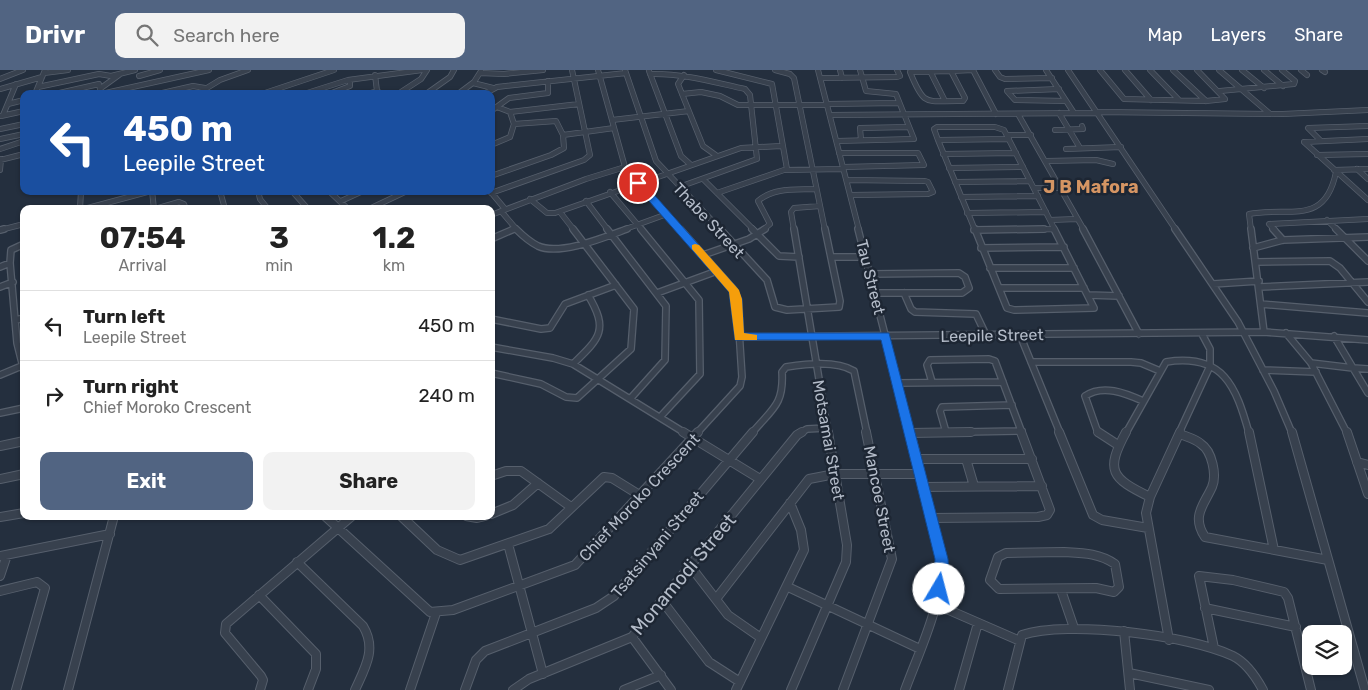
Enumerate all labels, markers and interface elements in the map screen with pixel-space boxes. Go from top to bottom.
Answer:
search box [115,13,465,58]
text: Drivr [25,21,85,49]
icon: search [133,21,161,49]
text: Search here [173,24,280,47]
text: Map [1148,24,1183,46]
text: Layers [1211,24,1266,46]
text: Share [1294,24,1343,46]
text: 450 m [123,108,233,150]
icon: left [40,110,105,175]
text: Leepile Street [123,150,265,177]
pin [617,162,659,204]
icon: arrive [624,169,652,197]
district label: J B Mafora [1043,176,1139,198]
street label: Thabe Street [669,179,748,262]
text: 07:54 [100,220,186,256]
text: 3 [269,220,289,256]
text: 1.2 [373,220,415,256]
street label: Tau Street [852,238,889,317]
text: Arrival [119,256,167,275]
text: min [265,256,293,275]
text: km [383,256,405,275]
text: Turn left [83,305,165,328]
icon: left [40,312,68,340]
text: 450 m [418,314,475,337]
street label: Leepile Street [940,325,1044,346]
text: Leepile Street [83,328,186,347]
text: Turn right [83,375,178,398]
street label: Motsamai Street [809,378,848,502]
icon: right [40,382,68,410]
text: 240 m [419,384,475,407]
text: Chief Moroko Crescent [83,398,251,417]
street label: Chief Moroko Crescent [575,429,704,565]
street label: Mancoe Street [860,444,899,554]
button: Exit [40,452,253,510]
button: Share [263,452,475,510]
street label: Tsatsinyani Street [607,487,708,602]
street label: Monamodi Street [626,509,741,640]
position arrow [912,562,964,614]
map controls [1302,625,1352,675]
button: layers [1302,625,1352,675]

